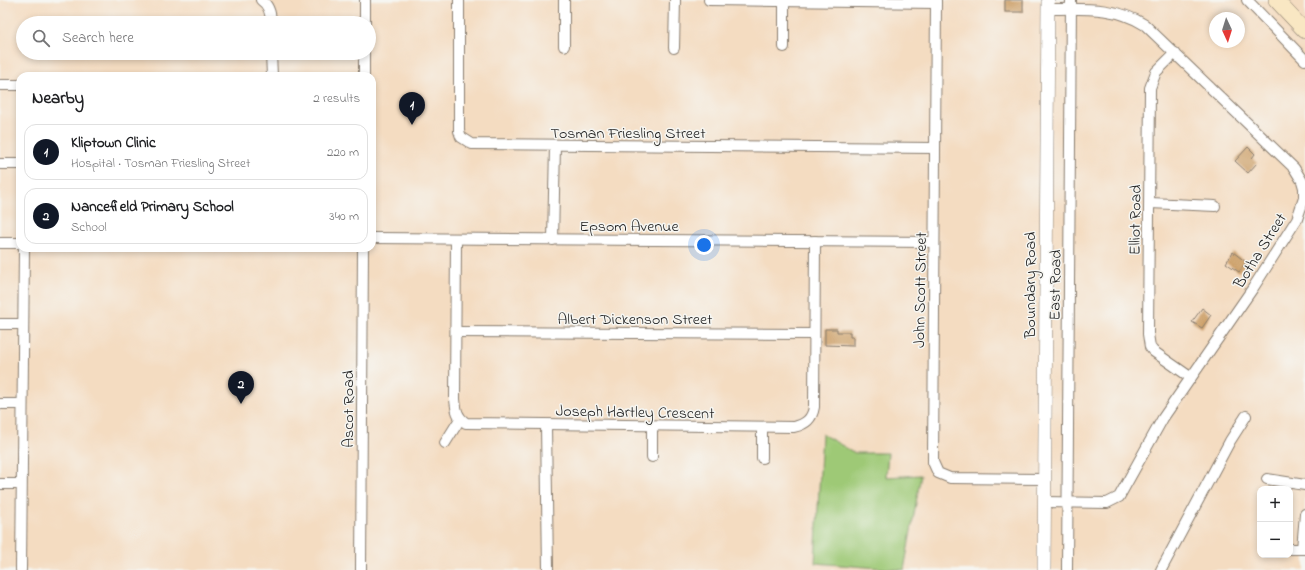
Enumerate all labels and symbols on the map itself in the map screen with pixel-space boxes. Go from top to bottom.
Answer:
north arrow [1209,12,1245,48]
pin: 1 [399,92,425,125]
street label: Tosman Friesling Street [550,122,706,146]
street label: Elliot Road [1123,185,1149,255]
street label: Botha Street [1227,208,1294,294]
street label: Epsom Avenue [579,215,679,239]
street label: John Scott Street [908,231,934,348]
street label: Boundary Road [1019,232,1043,339]
your location [694,235,714,255]
street label: East Road [1043,249,1069,321]
street label: Albert Dickenson Street [558,308,713,332]
street label: Ascot Road [337,370,361,448]
pin: 2 [228,371,254,404]
street label: Joseph Hartley Crescent [555,400,715,426]

